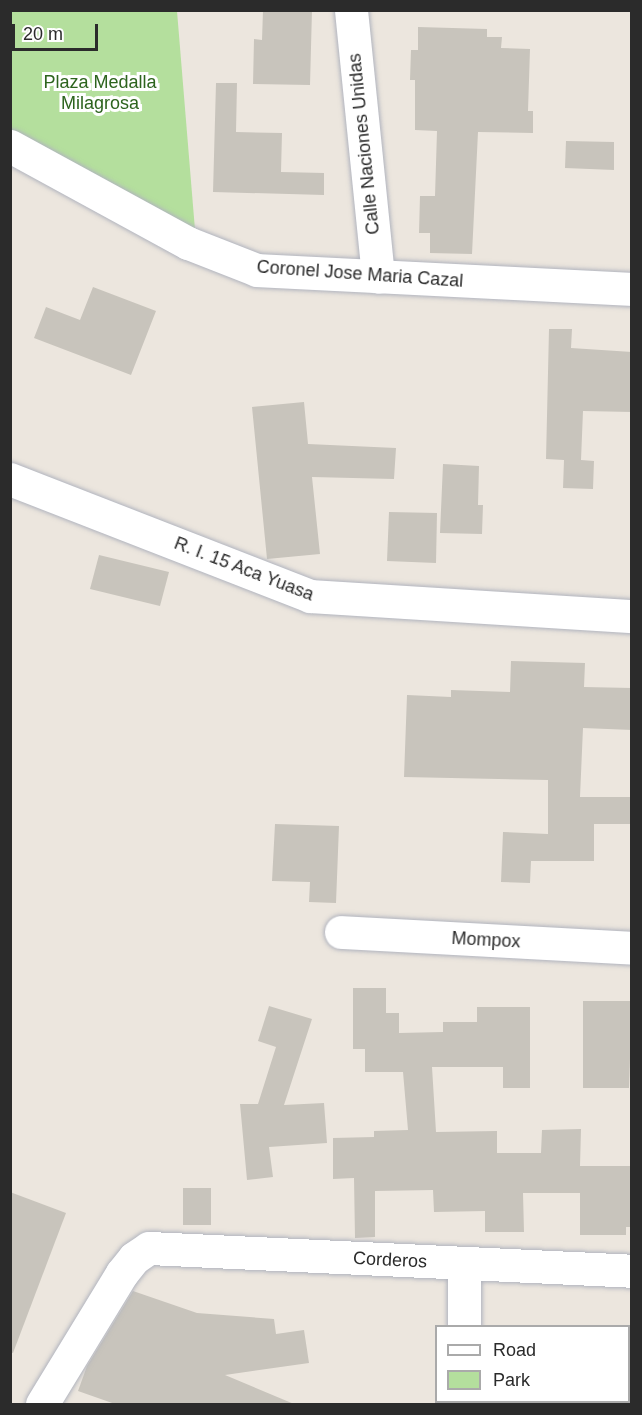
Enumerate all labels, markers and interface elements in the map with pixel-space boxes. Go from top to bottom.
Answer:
scale bar [15,12,100,50]
text: 20 m [23,24,63,44]
street label: Calle Naciones Unidas [344,52,384,236]
park label: Plaza Medalla Milagrosa [43,72,157,115]
street label: Coronel Jose Maria Cazal [256,256,464,292]
street label: R. I. 15 Aca Yuasa [171,532,317,606]
street label: Mompox [451,927,521,953]
street label: Corderos [352,1247,428,1273]
legend [435,1325,630,1403]
text: Road [493,1340,536,1360]
text: Park [493,1370,530,1390]

